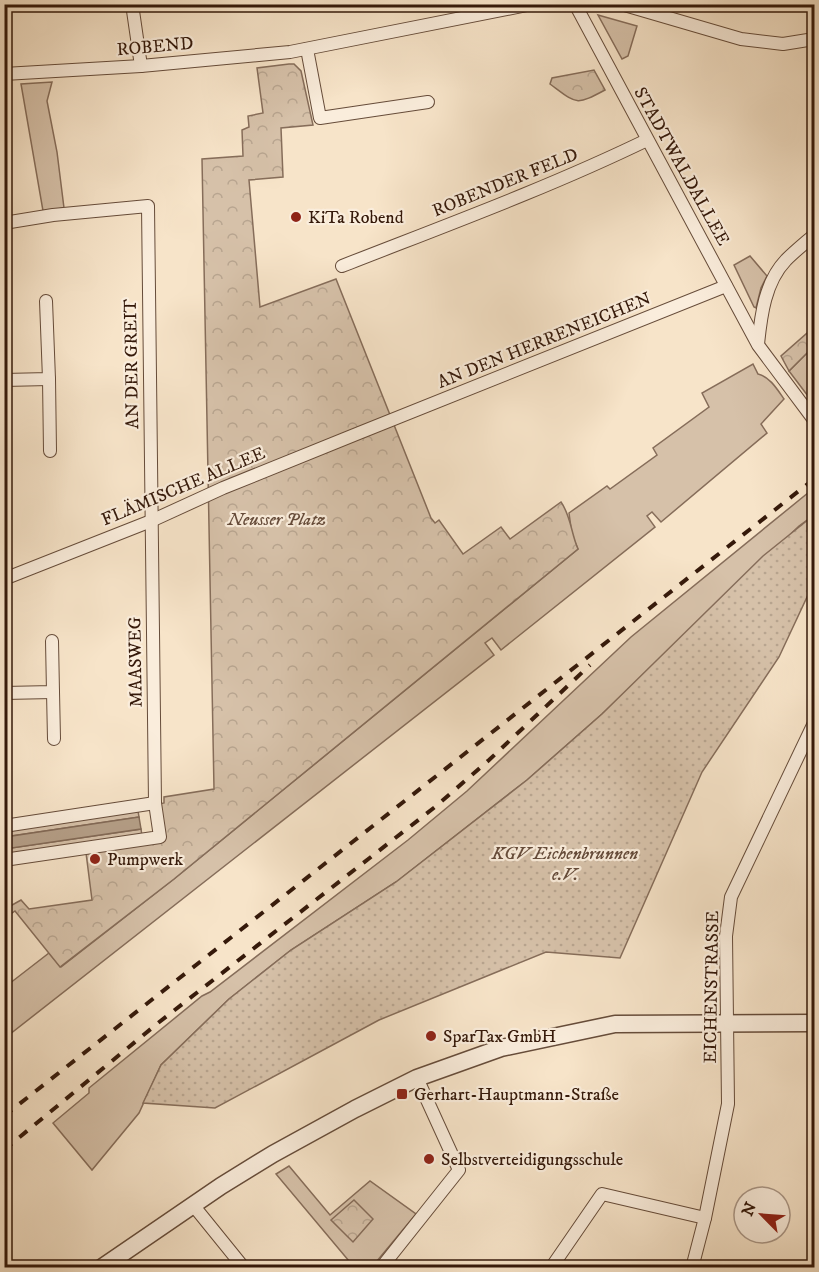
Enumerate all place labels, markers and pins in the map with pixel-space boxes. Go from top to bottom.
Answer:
place label: KiTa Robend [308,207,404,229]
marker: KiTa Robend [289,210,303,224]
place label: Pumpwerk [107,849,183,871]
marker: Pumpwerk [88,852,102,866]
place label: SparTax GmbH [443,1026,556,1048]
marker: SparTax GmbH [424,1029,438,1043]
place label: Gerhart-Hauptmann-Straße [414,1084,619,1106]
marker: Gerhart-Hauptmann-Straße [395,1087,409,1101]
place label: Selbstverteidigungsschule [441,1149,623,1171]
marker: Selbstverteidigungsschule [422,1152,436,1166]

